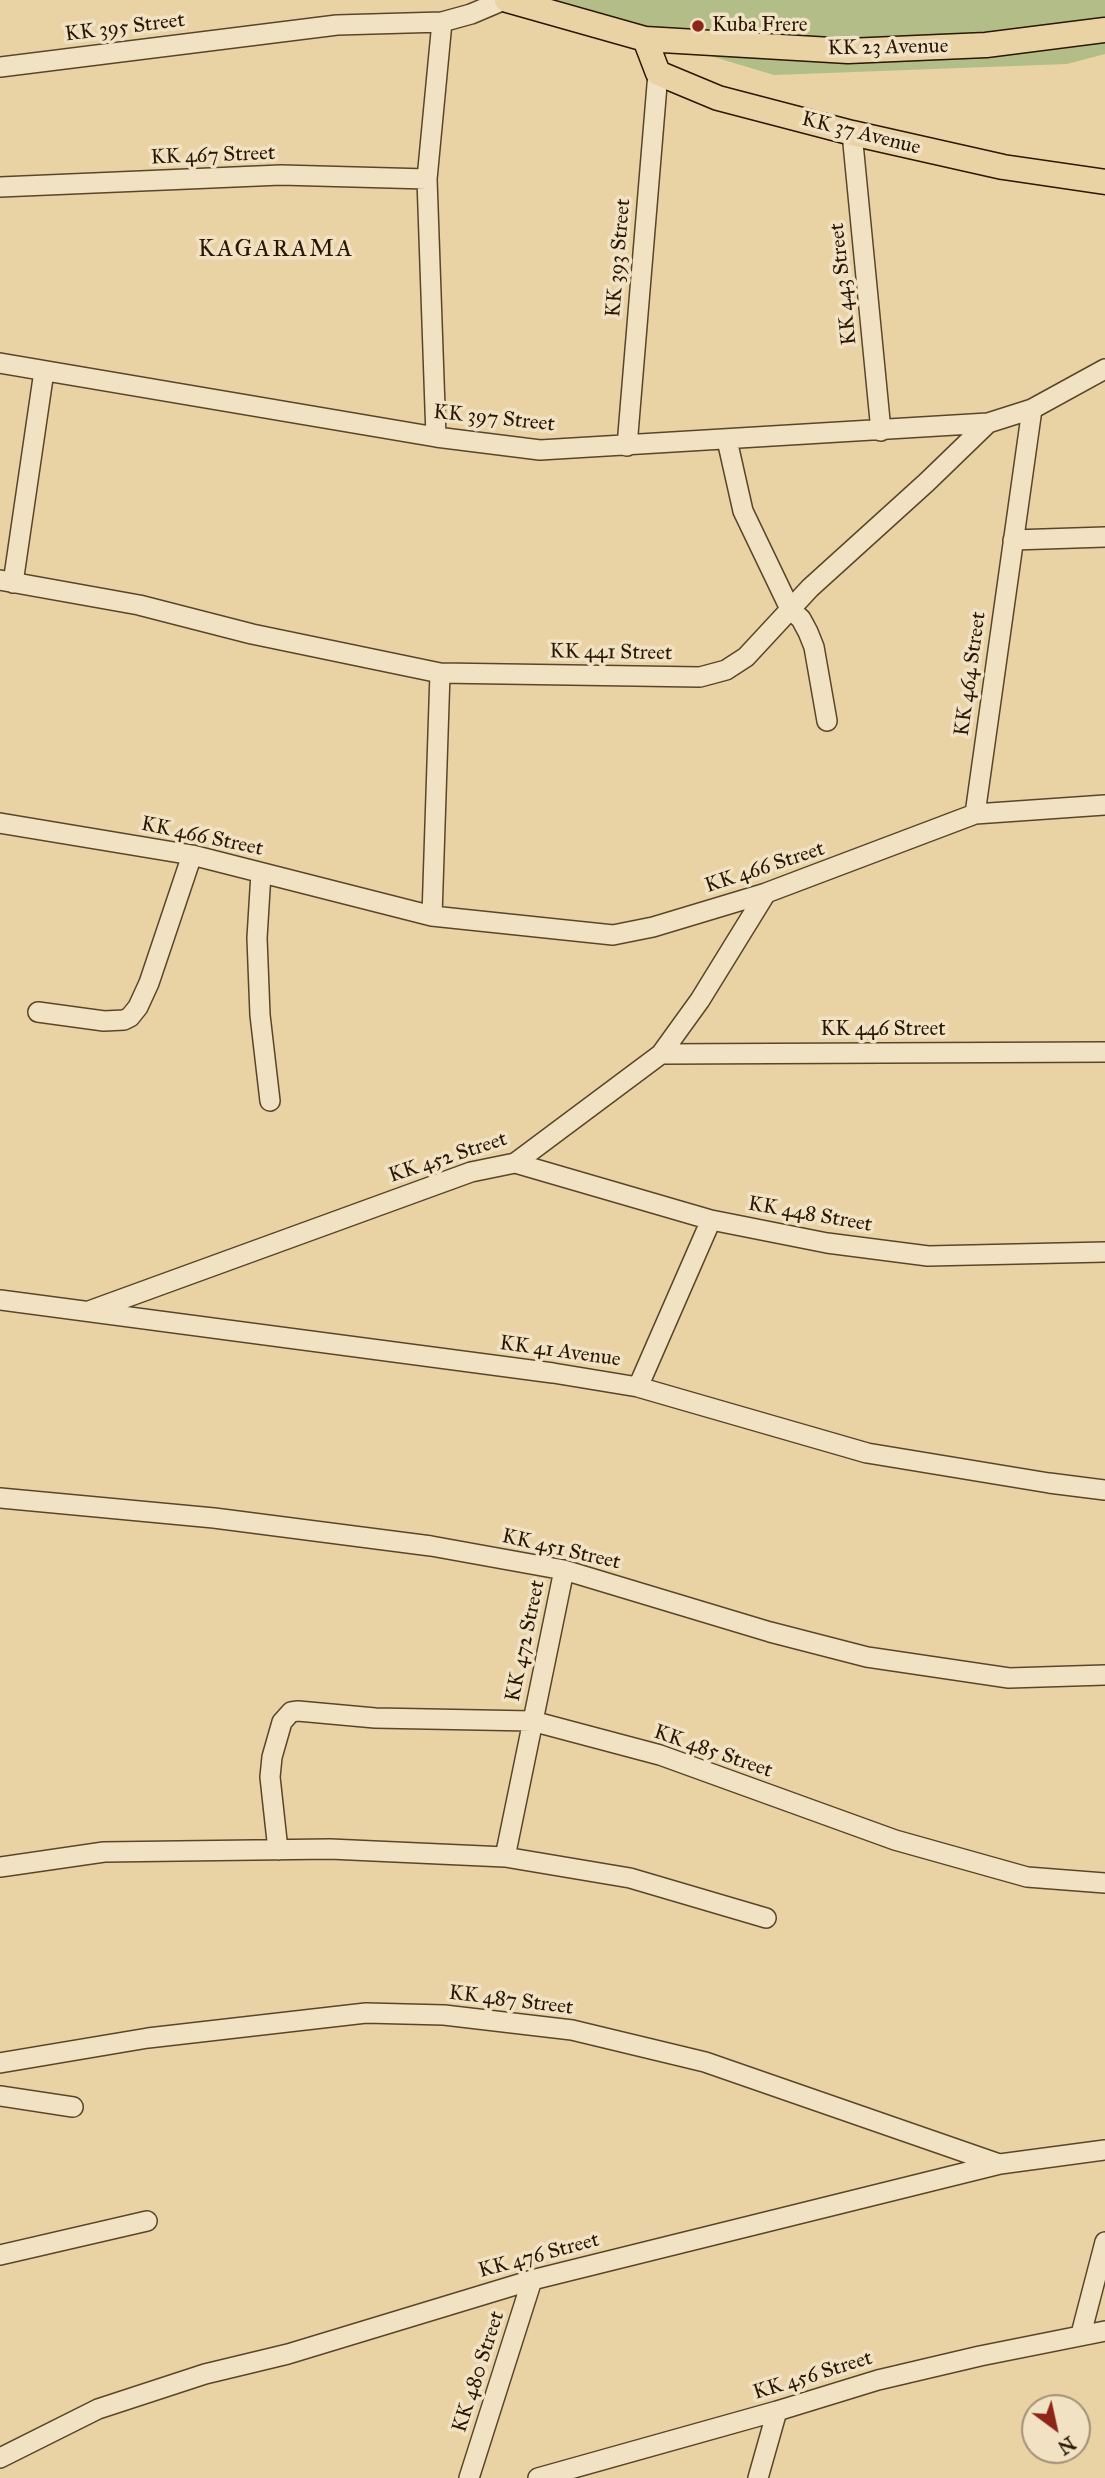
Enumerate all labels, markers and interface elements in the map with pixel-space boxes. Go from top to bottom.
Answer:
street label: KK 395 Street [64,8,186,48]
place label: Kuba Frere [712,13,808,39]
marker: Kuba Frere [690,18,706,34]
street label: KK 23 Avenue [827,34,949,62]
street label: KK 37 Avenue [799,107,923,161]
street label: KK 467 Street [150,141,276,171]
street label: KK 393 Street [601,198,637,318]
street label: KK 443 Street [825,222,863,346]
district label: KAGARAMA [199,236,353,264]
street label: KK 397 Street [432,400,556,438]
street label: KK 464 Street [950,610,992,738]
street label: KK 441 Street [549,639,673,667]
street label: KK 466 Street [139,812,265,862]
street label: KK 466 Street [702,837,828,899]
street label: KK 446 Street [820,1017,946,1043]
street label: KK 452 Street [386,1127,510,1189]
street label: KK 448 Street [746,1192,874,1238]
street label: KK 41 Avenue [498,1331,622,1373]
street label: KK 451 Street [499,1524,623,1576]
street label: KK 472 Street [501,1578,551,1704]
street label: KK 485 Street [650,1720,776,1784]
street label: KK 487 Street [447,1981,575,2021]
street label: KK 476 Street [476,2228,602,2284]
street label: KK 480 Street [448,2308,510,2436]
street label: KK 456 Street [750,2346,876,2406]
north arrow [1021,2394,1091,2464]
text: N [1054,2431,1080,2459]

